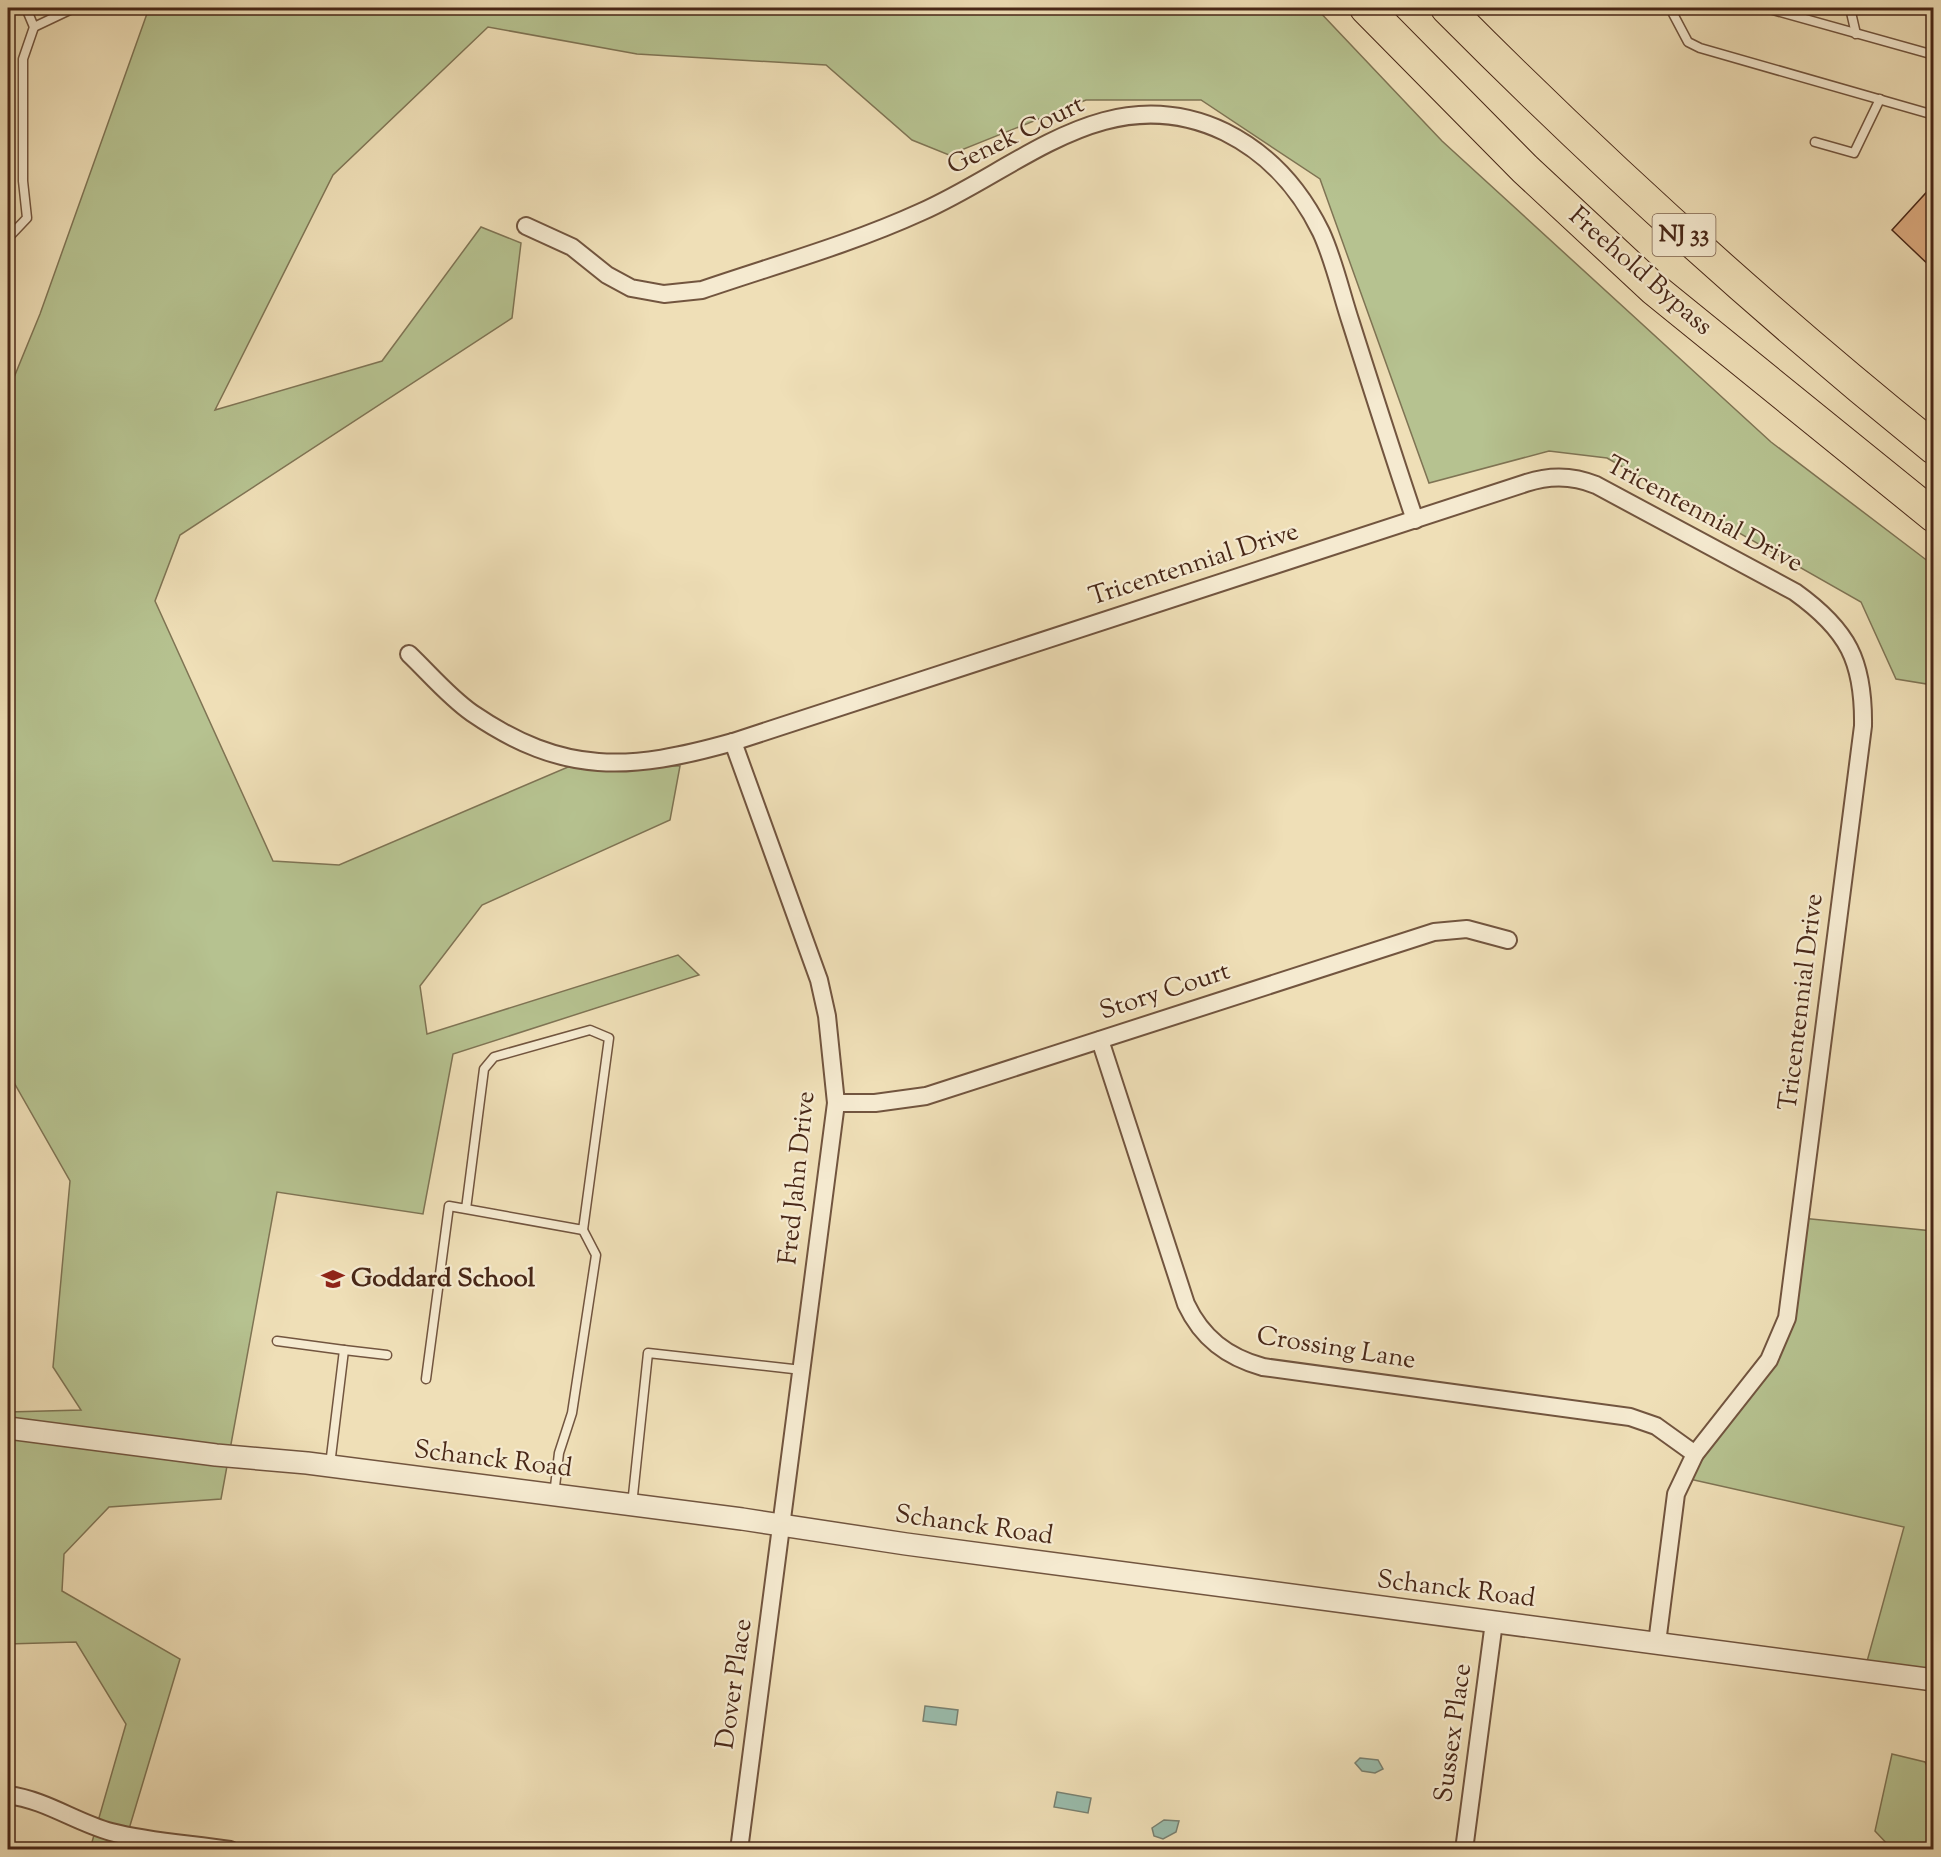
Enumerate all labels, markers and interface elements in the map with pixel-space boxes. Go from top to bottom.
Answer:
street label: Genek Court [941,87,1091,185]
street label: Freehold Bypass [1560,199,1720,345]
road number: NJ 33 [1652,214,1716,256]
street label: Tricentennial Drive [1599,447,1809,583]
street label: Tricentennial Drive [1084,514,1304,616]
street label: Tricentennial Drive [1770,891,1834,1113]
street label: Story Court [1095,954,1235,1030]
street label: Fred Jahn Drive [770,1089,826,1267]
place label: Goddard School [351,1261,536,1298]
school or university icon: Goddard School [320,1266,346,1292]
street label: Crossing Lane [1254,1318,1418,1380]
street label: Schanck Road [412,1432,575,1488]
street label: Schanck Road [893,1497,1056,1555]
street label: Schanck Road [1375,1562,1538,1618]
street label: Dover Place [708,1616,762,1752]
street label: Sussex Place [1426,1661,1482,1805]

